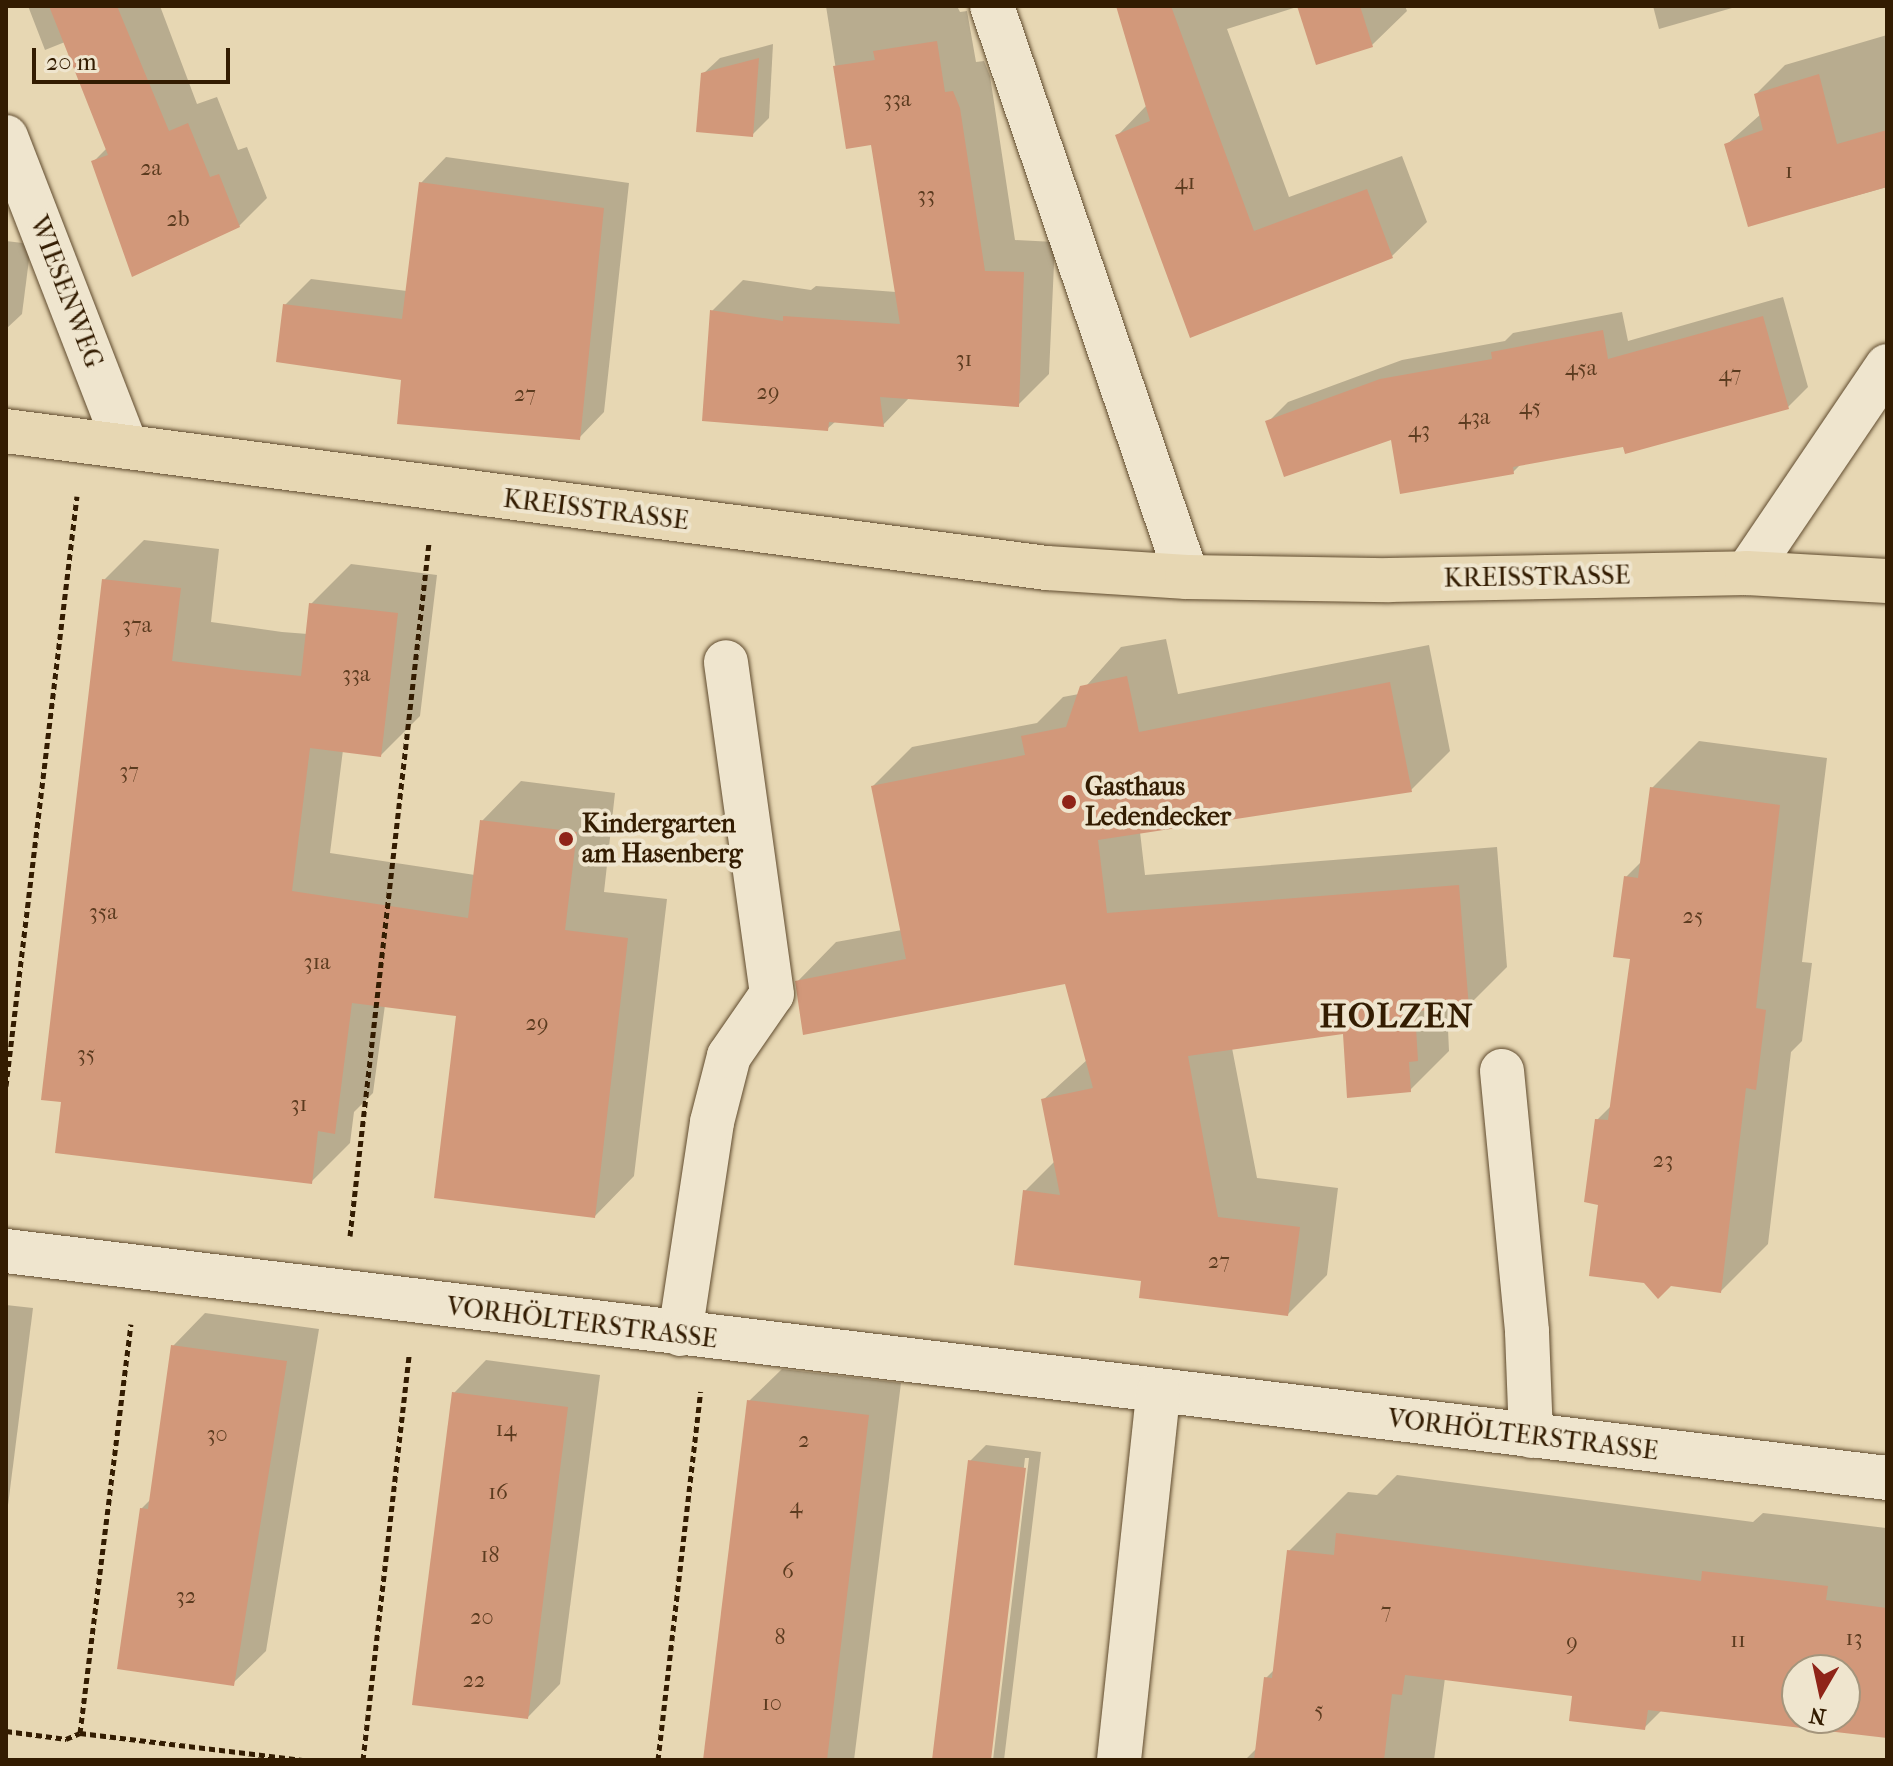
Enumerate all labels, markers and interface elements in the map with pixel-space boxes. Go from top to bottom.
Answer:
scale bar [36,32,234,82]
text: 20 m [46,48,97,76]
house number: 33a [883,87,911,113]
house number: 2a [140,156,162,182]
house number: 1 [1785,159,1793,185]
house number: 41 [1175,170,1195,196]
house number: 33 [917,183,935,209]
house number: 2b [167,207,189,233]
street label: WIESENWEG [23,212,109,372]
house number: 31 [956,347,972,373]
house number: 45a [1565,356,1597,382]
house number: 47 [1719,362,1741,388]
house number: 29 [757,380,779,406]
house number: 27 [514,382,536,408]
house number: 45 [1519,395,1541,421]
house number: 43a [1458,405,1490,431]
house number: 43 [1408,418,1430,444]
street label: KREISSTRASSE [502,483,690,537]
street label: KREISSTRASSE [1443,560,1631,594]
house number: 37a [122,613,152,639]
house number: 33a [342,662,370,688]
house number: 37 [119,759,139,785]
place label: Gasthaus Ledendecker [1085,771,1231,832]
marker: Gasthaus Ledendecker [1060,793,1078,811]
place label: Kindergarten am Hasenberg [582,808,743,870]
marker: Kindergarten am Hasenberg [557,830,575,848]
house number: 35a [89,900,117,926]
house number: 25 [1683,904,1703,930]
house number: 31a [303,950,331,976]
district label: HOLZEN [1319,997,1475,1037]
house number: 29 [526,1011,548,1037]
house number: 35 [77,1042,95,1068]
house number: 31 [291,1092,307,1118]
house number: 23 [1653,1148,1673,1174]
house number: 27 [1208,1249,1230,1275]
street label: VORHÖLTERSTRASSE [445,1291,719,1355]
street label: VORHÖLTERSTRASSE [1386,1403,1660,1467]
house number: 14 [496,1417,516,1443]
house number: 30 [206,1422,228,1448]
house number: 2 [798,1428,810,1454]
house number: 16 [488,1480,508,1506]
house number: 4 [790,1494,802,1520]
house number: 18 [481,1543,499,1569]
house number: 6 [782,1559,794,1585]
house number: 32 [176,1584,196,1610]
house number: 7 [1381,1599,1391,1625]
house number: 20 [470,1605,494,1631]
house number: 8 [774,1625,786,1651]
house number: 13 [1846,1626,1862,1652]
house number: 11 [1730,1628,1746,1654]
house number: 9 [1566,1630,1578,1656]
north arrow [1781,1654,1861,1734]
house number: 22 [463,1668,485,1694]
house number: 10 [762,1691,782,1717]
house number: 5 [1314,1698,1324,1724]
text: N [1807,1702,1828,1730]

